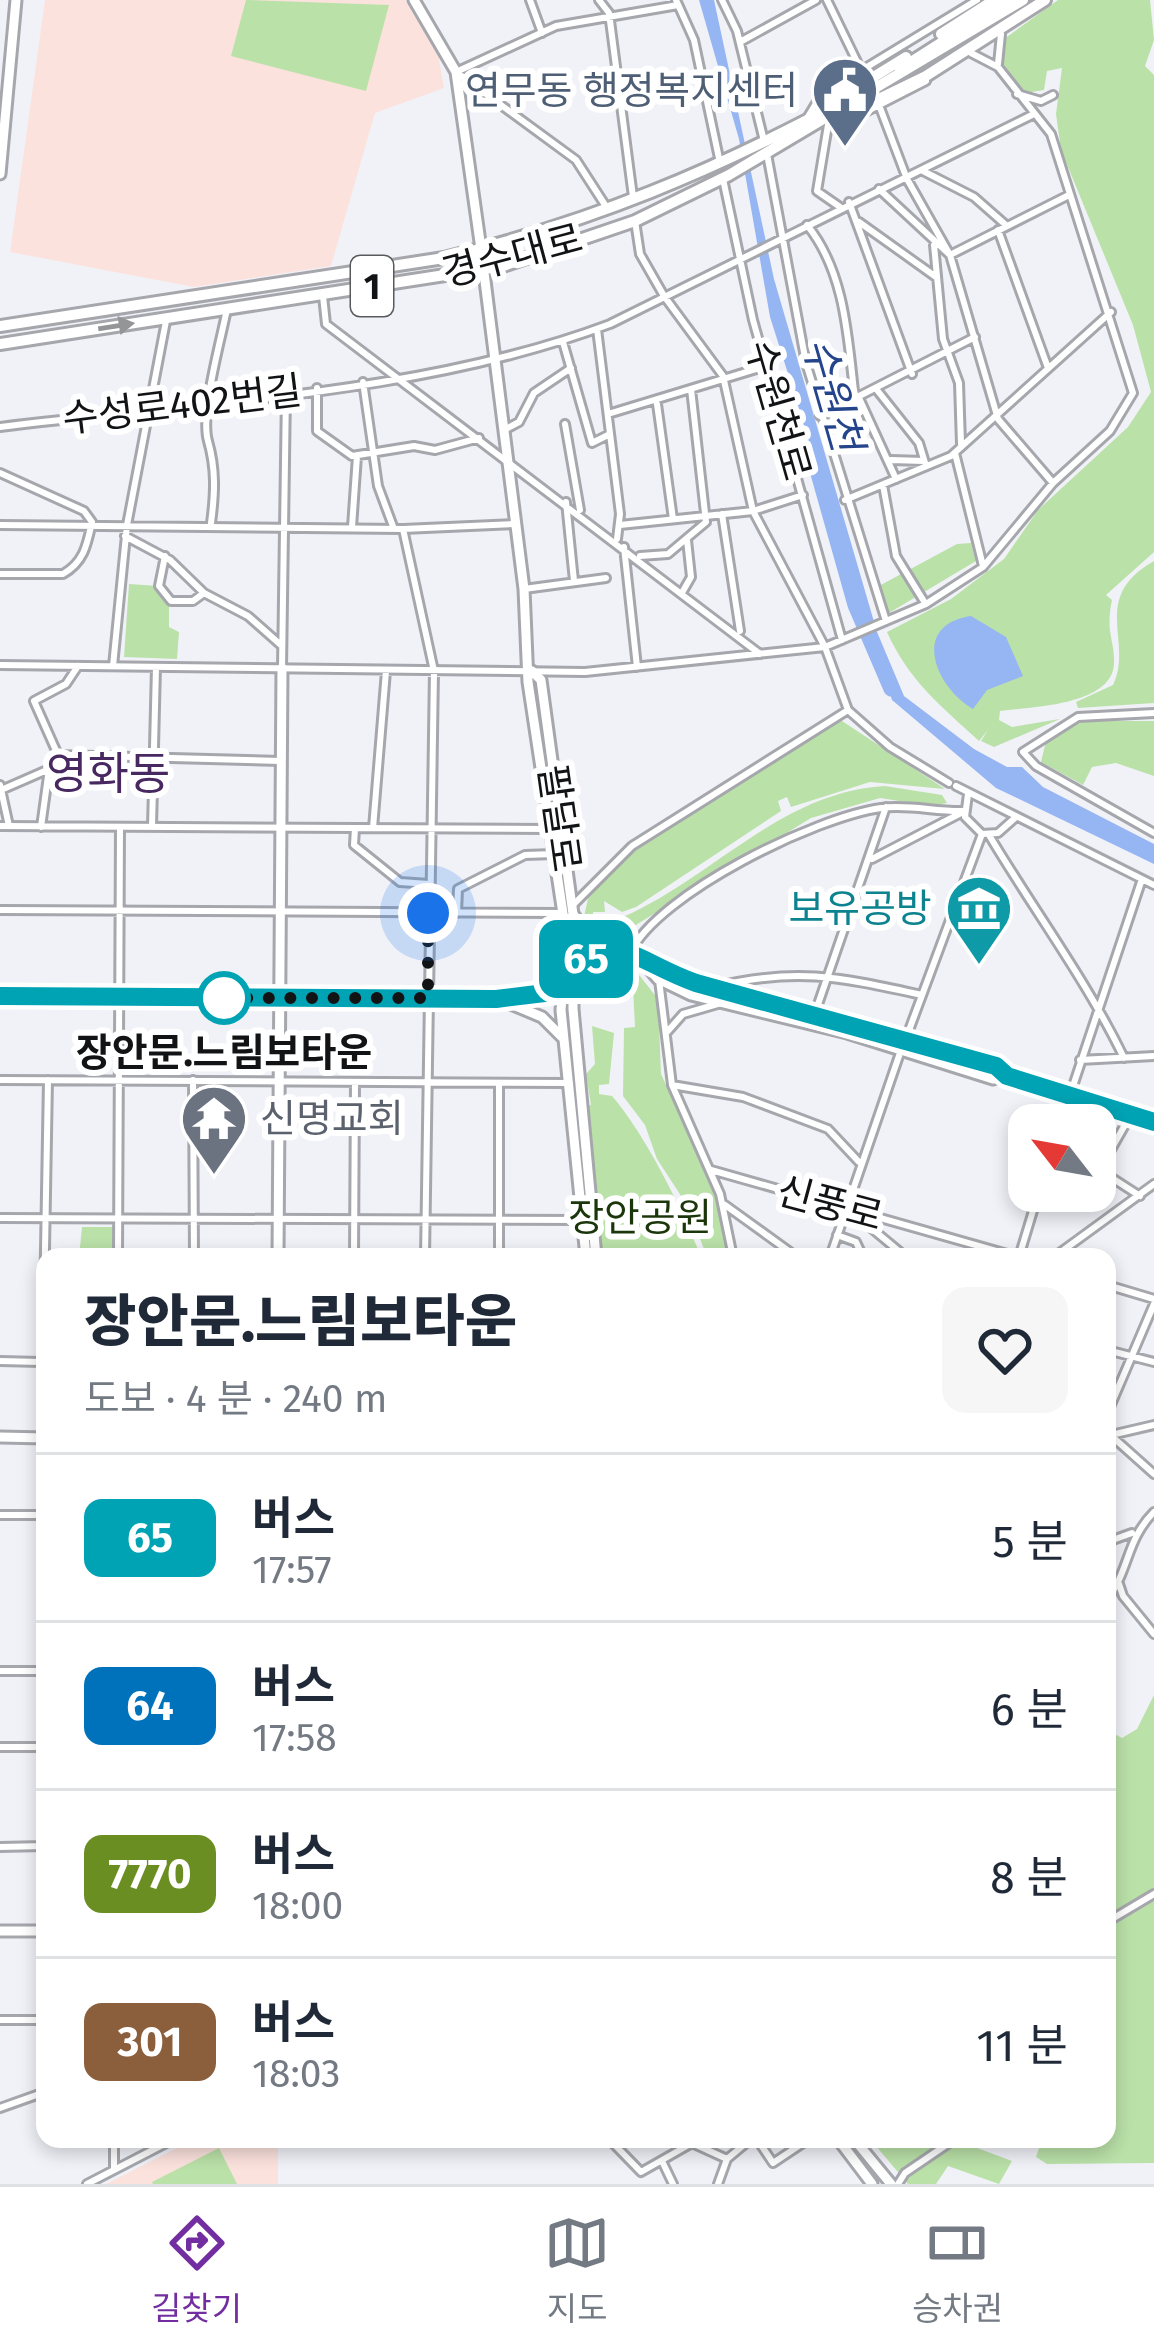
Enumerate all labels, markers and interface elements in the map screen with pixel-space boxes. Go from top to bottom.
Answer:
public building icon: 연무동 행정복지센터 [810,55,880,149]
place label: 연무동 행정복지센터 [465,68,798,114]
street label: 경수대로 [437,215,588,297]
road number: 1 [351,256,393,316]
one-way arrow [97,316,135,335]
water label: 수원천 [792,332,873,461]
street label: 수원천로 [736,335,820,486]
street label: 수성로402번길 [60,367,304,442]
district label: 영화동 [46,747,170,801]
street label: 팔달로 [529,762,589,875]
museum icon: 보유공방 [944,873,1014,967]
your location [398,883,458,943]
place label: 보유공방 [788,886,932,932]
line badge: 65 [532,920,640,998]
text: 65 [563,934,609,984]
marker: 장안문.느림보타운 [199,973,249,1023]
place label: 장안문.느림보타운 [76,1030,372,1076]
temple icon: 신명교회 [179,1083,249,1177]
place label: 신명교회 [260,1096,404,1142]
north arrow [1008,1104,1116,1212]
map controls [1008,1104,1116,1212]
street label: 신풍로 [772,1168,888,1240]
park label: 장안공원 [568,1195,712,1241]
button: heart [942,1287,1068,1413]
text: 장안문.느림보타운 [84,1288,517,1356]
text: 도보 · 4 분 · 240 m [84,1376,387,1422]
text: 버스 [252,1492,335,1546]
text: 65 [127,1513,173,1563]
text: 5 분 [992,1515,1068,1569]
text: 17:57 [252,1547,332,1593]
text: 버스 [252,1660,335,1714]
text: 64 [126,1681,174,1731]
text: 6 분 [991,1683,1068,1737]
text: 17:58 [252,1715,337,1761]
text: 버스 [252,1828,335,1882]
text: 7770 [108,1849,192,1899]
text: 8 분 [990,1851,1068,1905]
text: 18:00 [252,1883,343,1929]
text: 버스 [252,1996,335,2050]
text: 301 [118,2017,182,2067]
text: 11 분 [976,2019,1068,2073]
text: 18:03 [252,2051,341,2097]
tab: 길찾기 [151,2210,242,2330]
tab: 지도 [544,2210,610,2330]
tab: 승차권 [912,2210,1003,2330]

